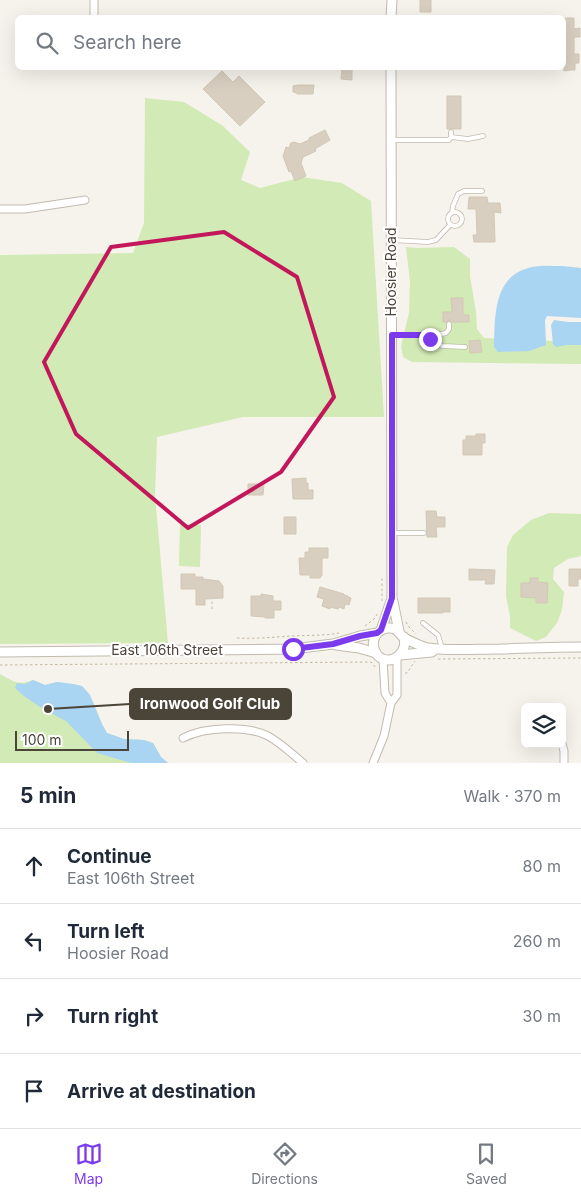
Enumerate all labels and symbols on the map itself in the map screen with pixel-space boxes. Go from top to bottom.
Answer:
street label: Hoosier Road [382,227,399,317]
route end [419,328,442,351]
route start [282,638,305,661]
street label: East 106th Street [111,641,223,658]
callout: Ironwood Golf Club [130,689,291,719]
text: Ironwood Golf Club [140,694,280,713]
scale bar [15,728,129,751]

